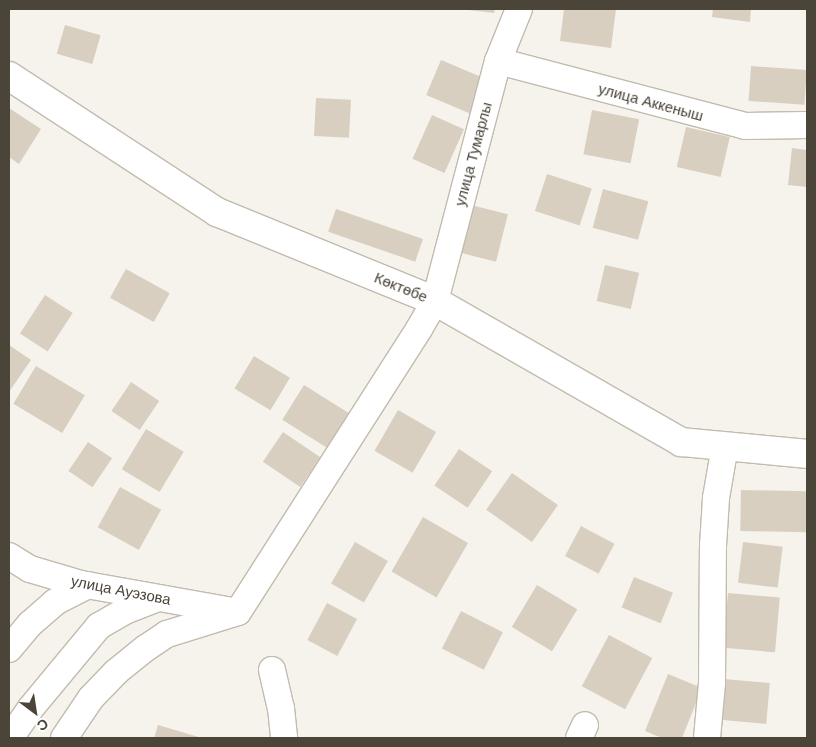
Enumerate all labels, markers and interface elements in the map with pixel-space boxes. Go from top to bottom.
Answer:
street label: улица Аккеныш [596,79,706,125]
street label: улица Тумарлы [450,100,496,208]
street label: Көктөбе [372,268,430,306]
street label: улица Ауэзова [70,572,172,608]
north arrow [10,687,60,737]
text: С [34,715,51,734]

